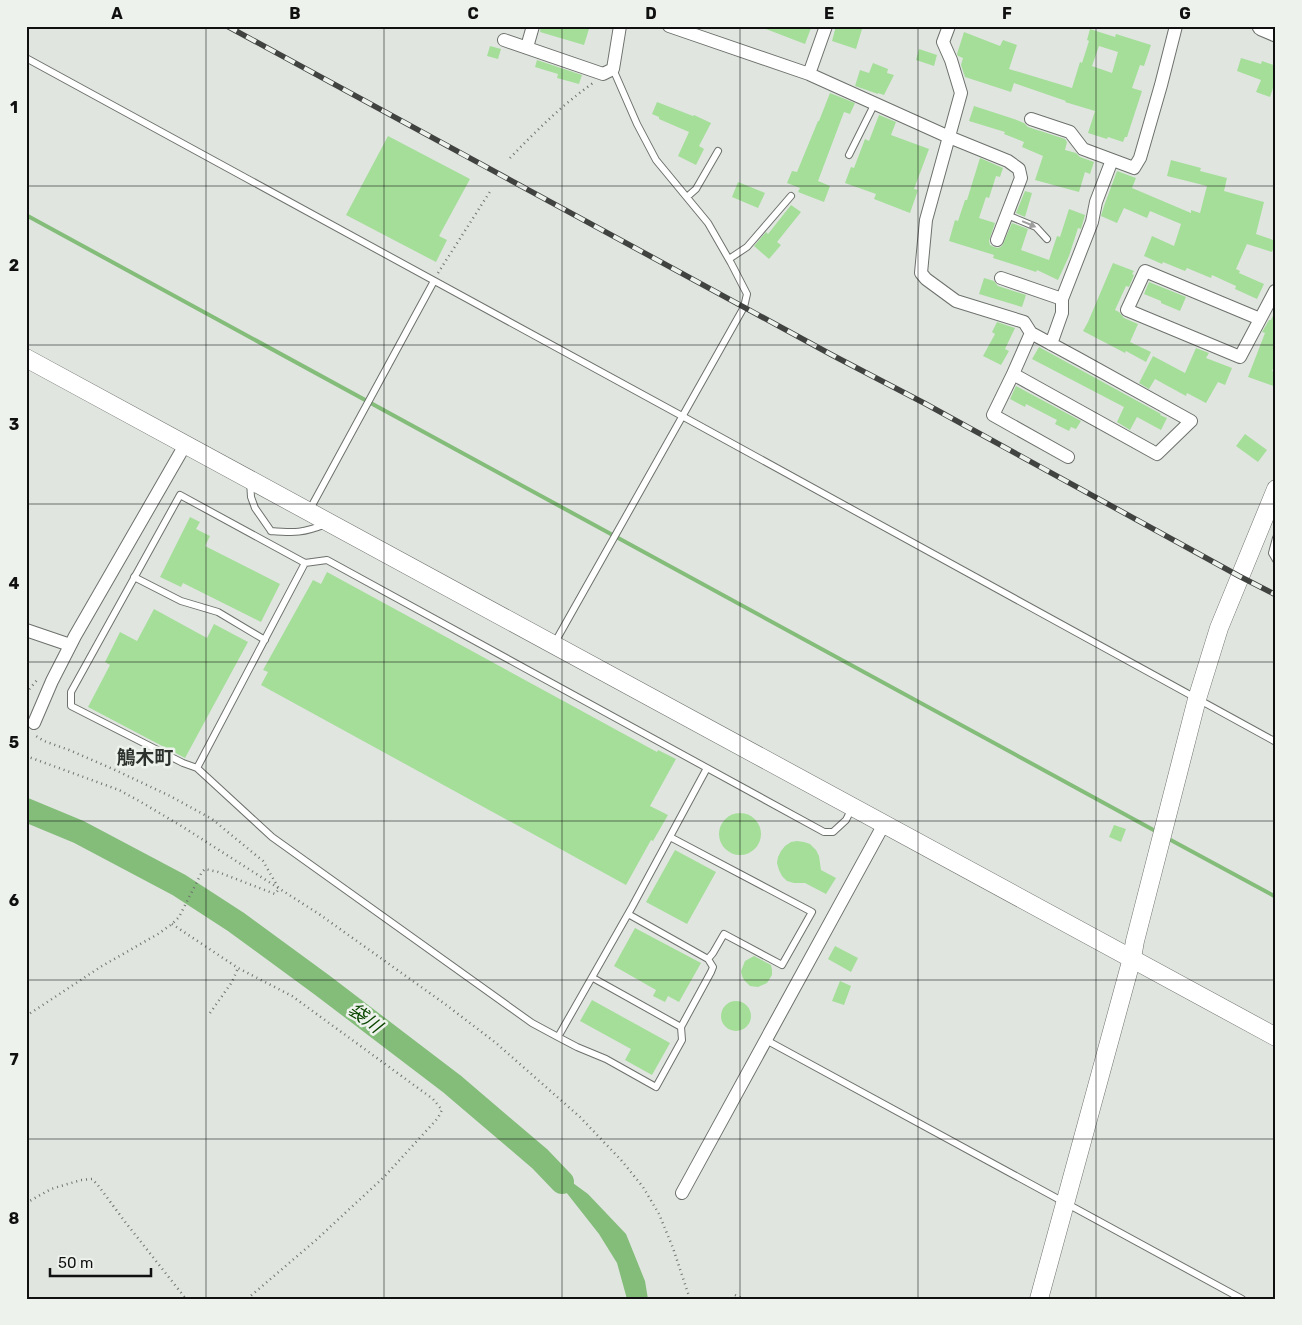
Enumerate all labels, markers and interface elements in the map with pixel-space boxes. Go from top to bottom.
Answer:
text: A [111,4,123,23]
text: B [289,4,301,23]
text: C [467,4,479,23]
text: D [645,4,657,23]
text: E [824,4,834,23]
text: F [1002,4,1012,23]
text: G [1179,4,1191,23]
text: 1 [10,98,18,117]
one-way arrow [1022,220,1037,228]
text: 2 [9,256,19,275]
text: 3 [9,415,19,434]
text: 4 [9,574,20,593]
text: 5 [9,733,19,752]
district label: 鵤木町 [116,746,174,769]
text: 6 [9,891,19,910]
water label: 袋川 [344,998,388,1039]
text: 7 [9,1050,19,1069]
text: 8 [9,1209,20,1228]
scale bar [50,1245,151,1277]
text: 50 m [58,1254,93,1272]

